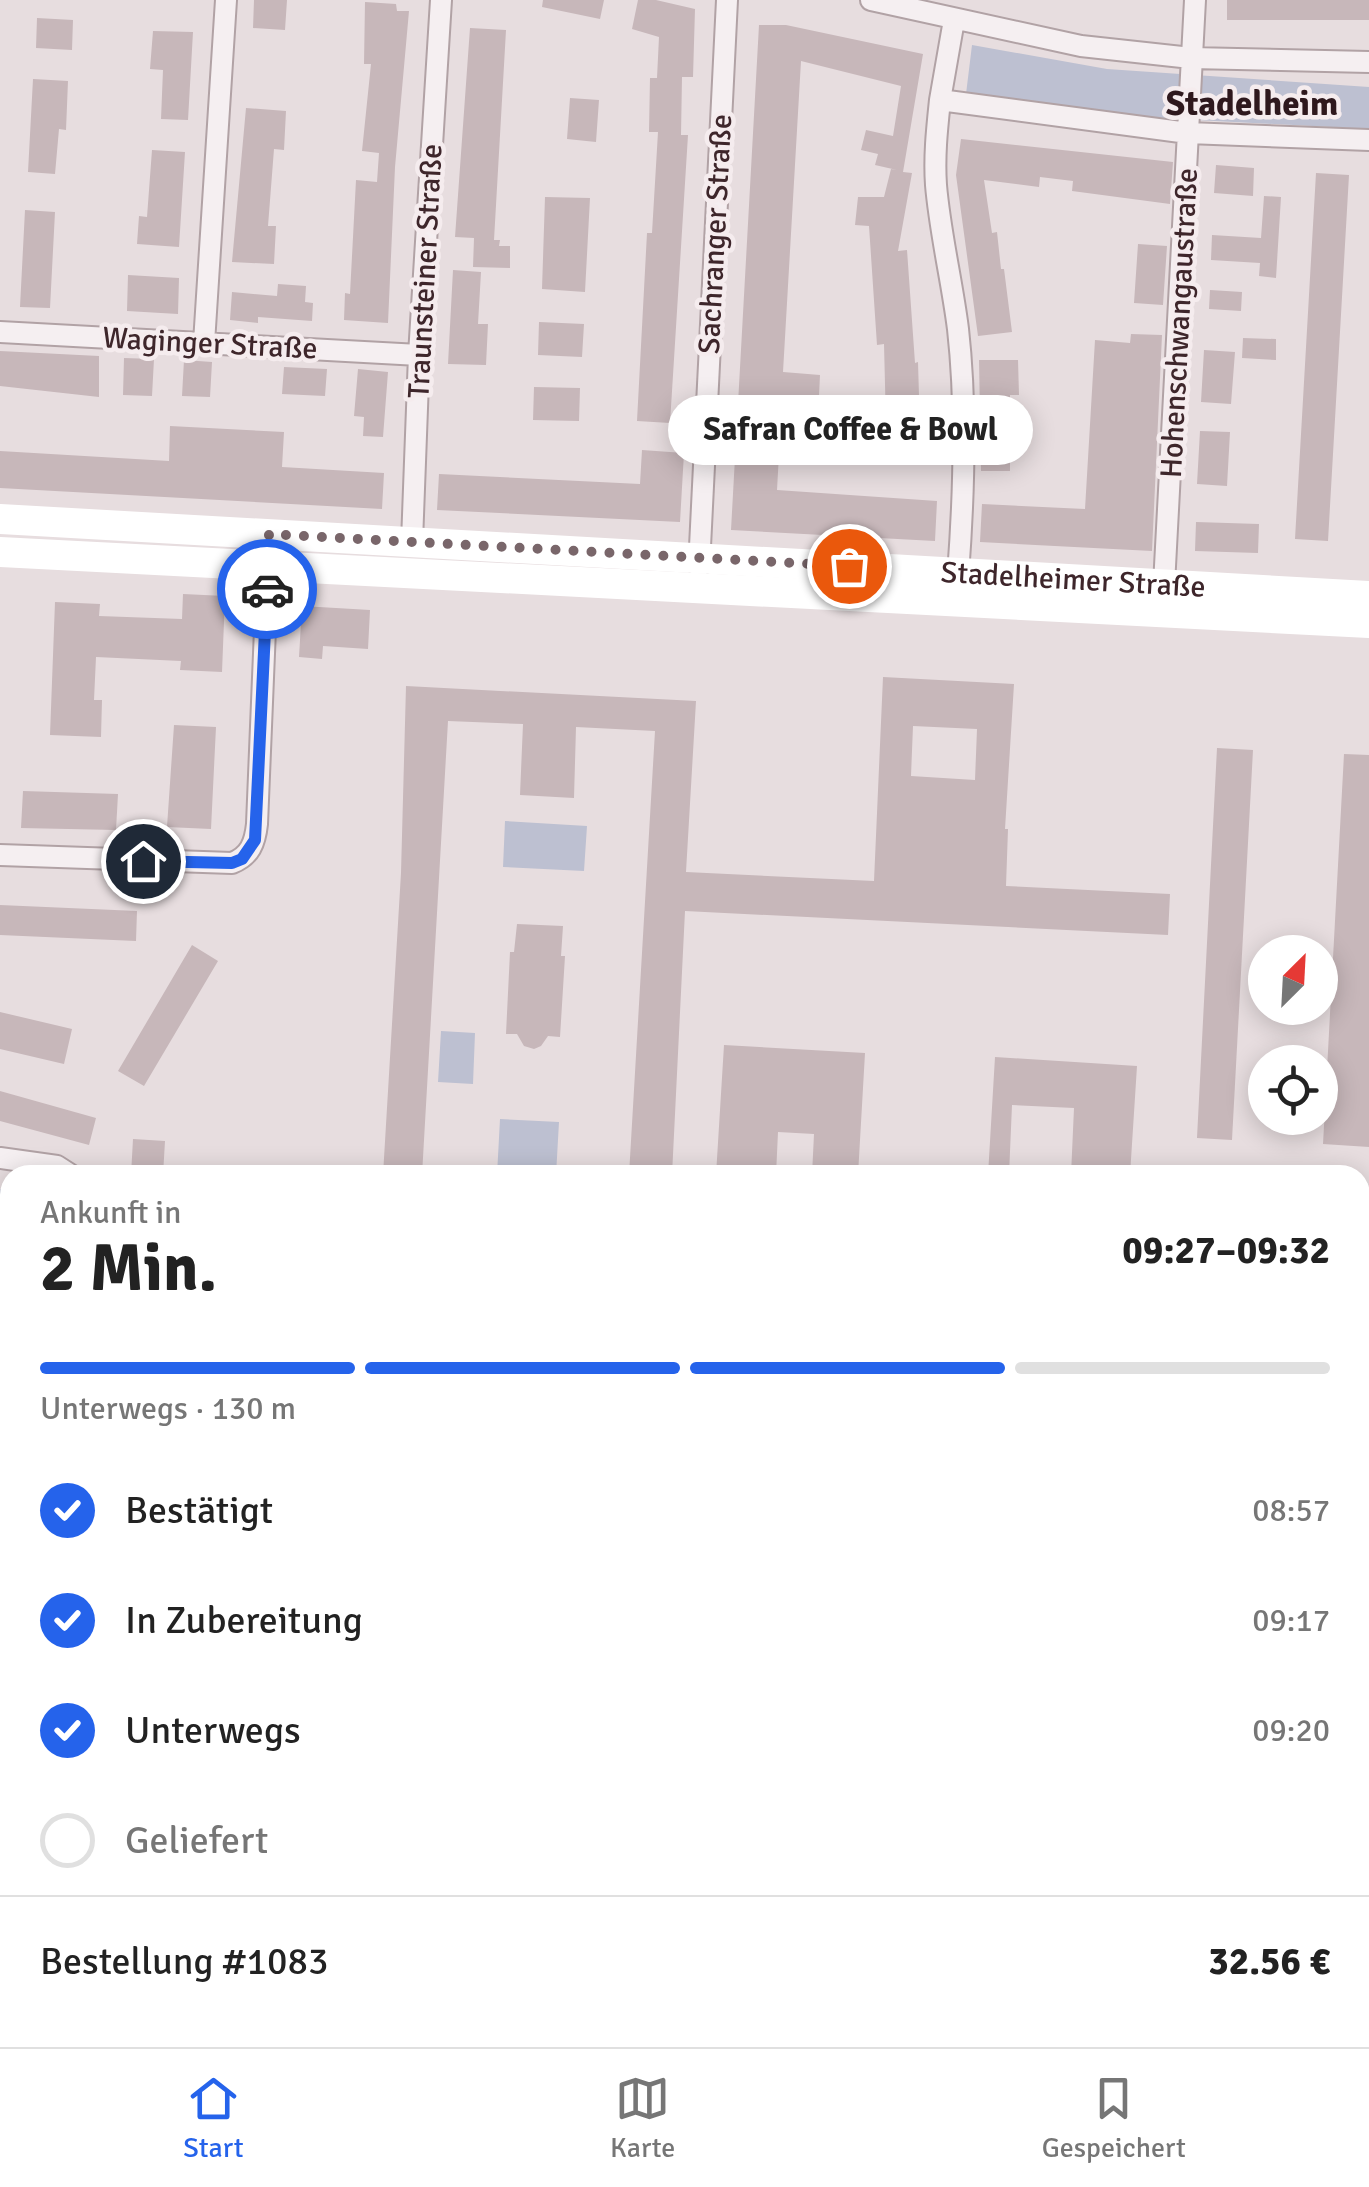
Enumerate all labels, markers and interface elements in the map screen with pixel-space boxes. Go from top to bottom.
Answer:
district label: Stadelheim [1166,82,1338,125]
street label: Sachranger Straße [691,113,740,355]
street label: Traunsteiner Straße [400,143,451,399]
street label: Hohenschwangaustraße [1153,167,1206,479]
street label: Waginger Straße [102,319,318,368]
callout: Safran Coffee & Bowl [666,396,1032,466]
text: Safran Coffee & Bowl [703,410,998,449]
pin [807,524,892,609]
courier [217,539,317,639]
icon: bag [822,539,877,594]
street label: Stadelheimer Straße [940,554,1207,606]
icon: car [240,562,295,617]
pin [101,819,186,904]
icon: home [116,834,171,889]
north arrow [1248,935,1338,1025]
map controls [1248,935,1338,1135]
button: locate [1248,1045,1338,1135]
text: Ankunft in [40,1193,182,1232]
text: 09:27–09:32 [1122,1227,1330,1274]
text: 2 Min. [40,1229,217,1309]
text: Unterwegs · 130 m [40,1389,296,1428]
icon: check [40,1483,95,1538]
text: Bestätigt [125,1487,273,1534]
text: 08:57 [1252,1491,1330,1530]
icon: check [40,1593,95,1648]
text: In Zubereitung [125,1597,363,1644]
text: 09:17 [1252,1601,1330,1640]
icon: check [40,1703,95,1758]
text: Unterwegs [125,1707,301,1754]
text: 09:20 [1252,1711,1330,1750]
text: Geliefert [125,1817,268,1864]
text: Bestellung #1083 [40,1938,329,1985]
text: 32.56 € [1208,1938,1330,1985]
tab: Start [183,2071,243,2165]
tab: Karte [610,2071,675,2165]
tab: Gespeichert [1042,2071,1186,2165]

